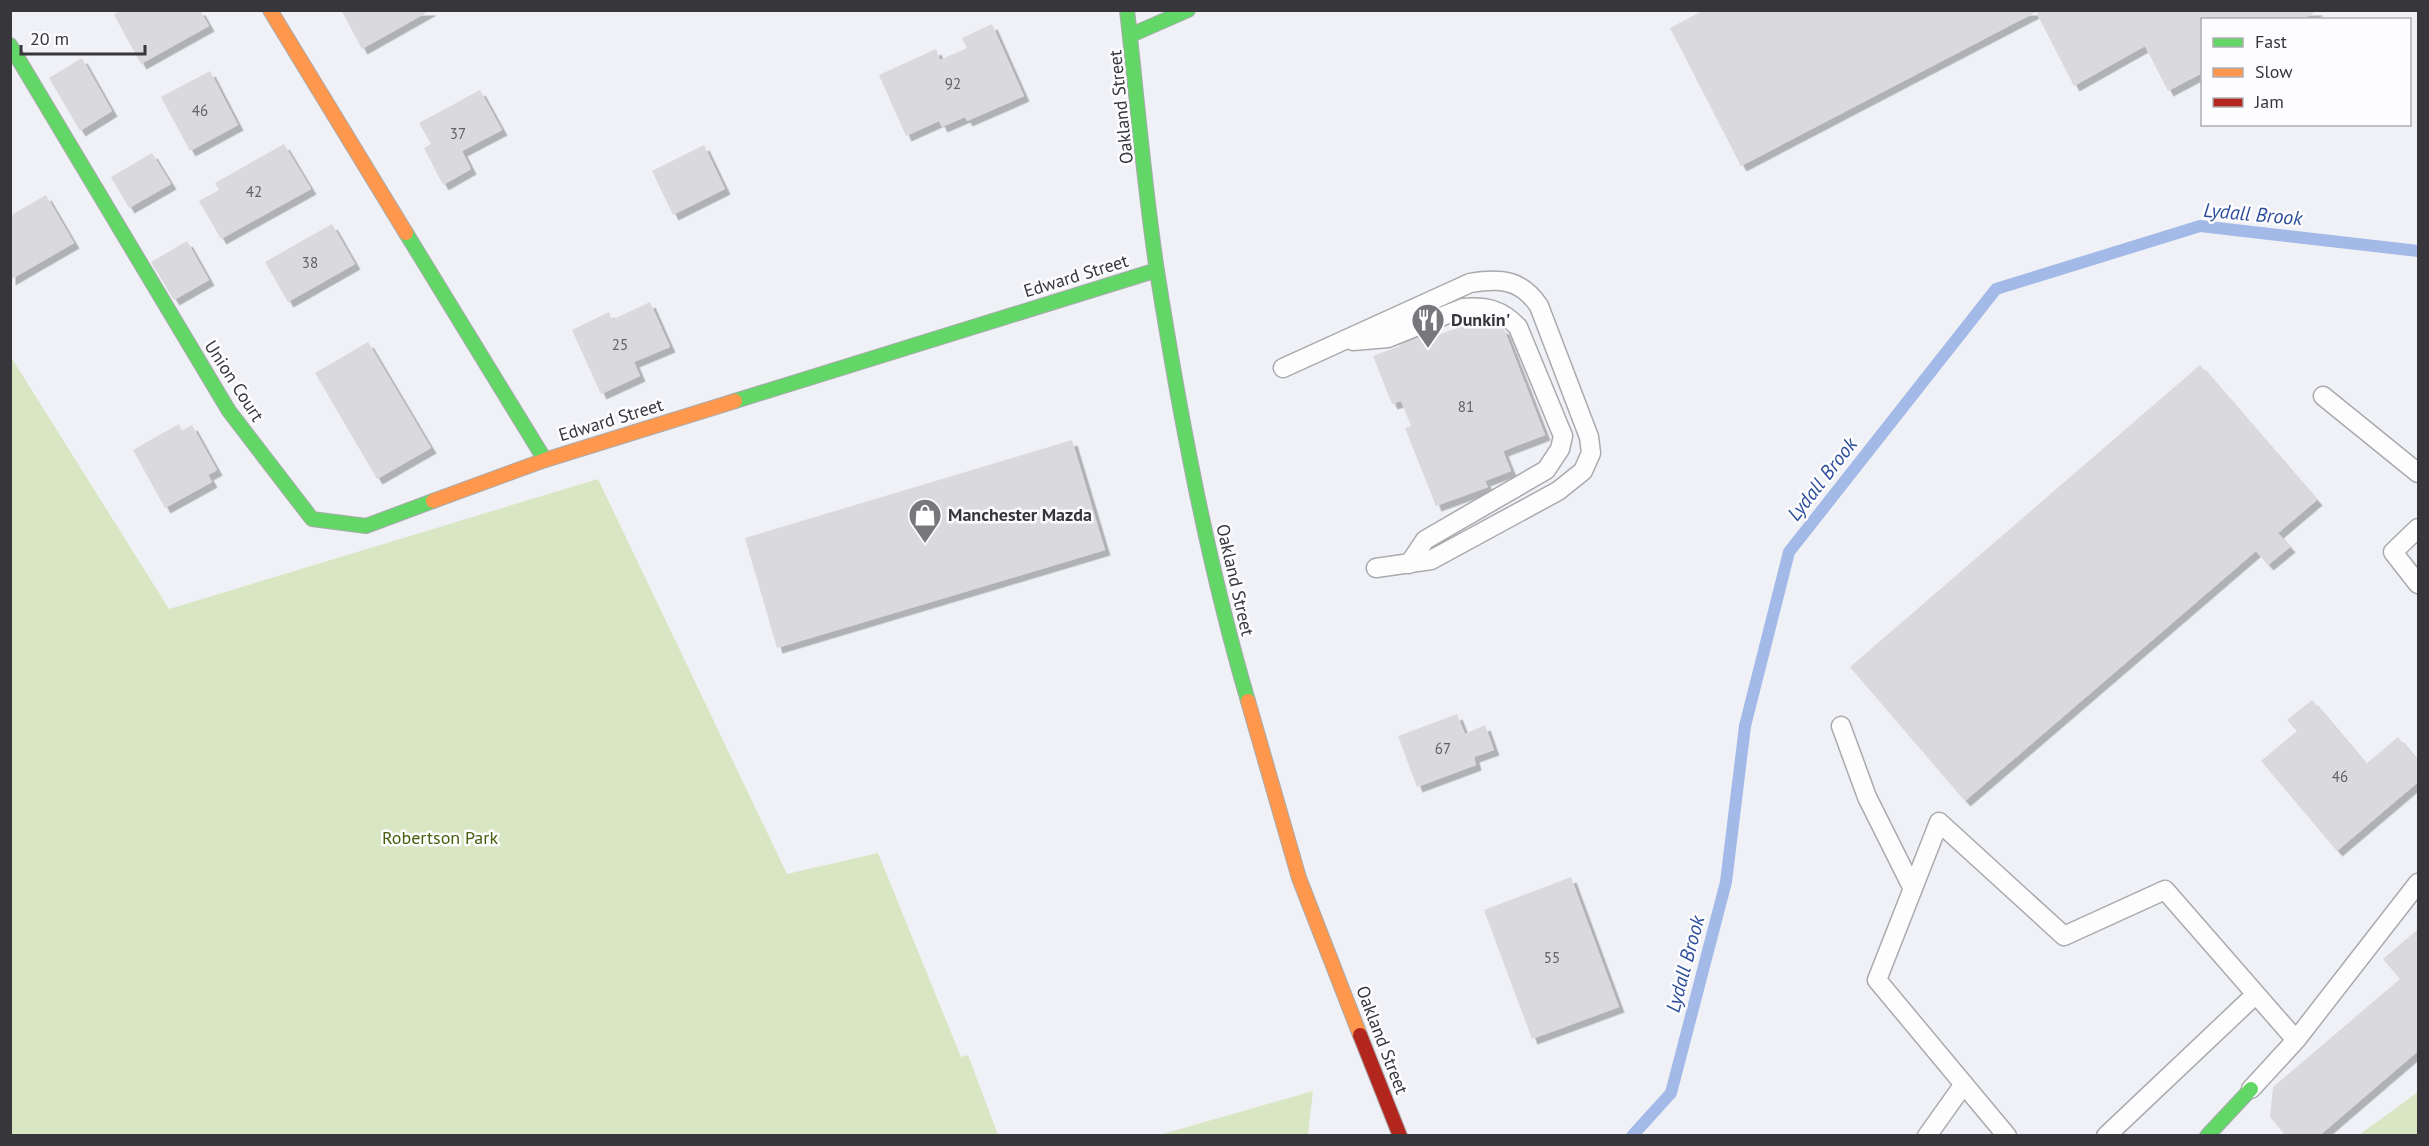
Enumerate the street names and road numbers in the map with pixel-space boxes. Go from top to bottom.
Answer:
street label: Oakland Street [1103,49,1138,165]
street label: Edward Street [1021,249,1131,302]
street label: Union Court [200,336,269,426]
street label: Edward Street [556,393,666,446]
street label: Oakland Street [1211,522,1260,638]
street label: Oakland Street [1351,982,1414,1097]

